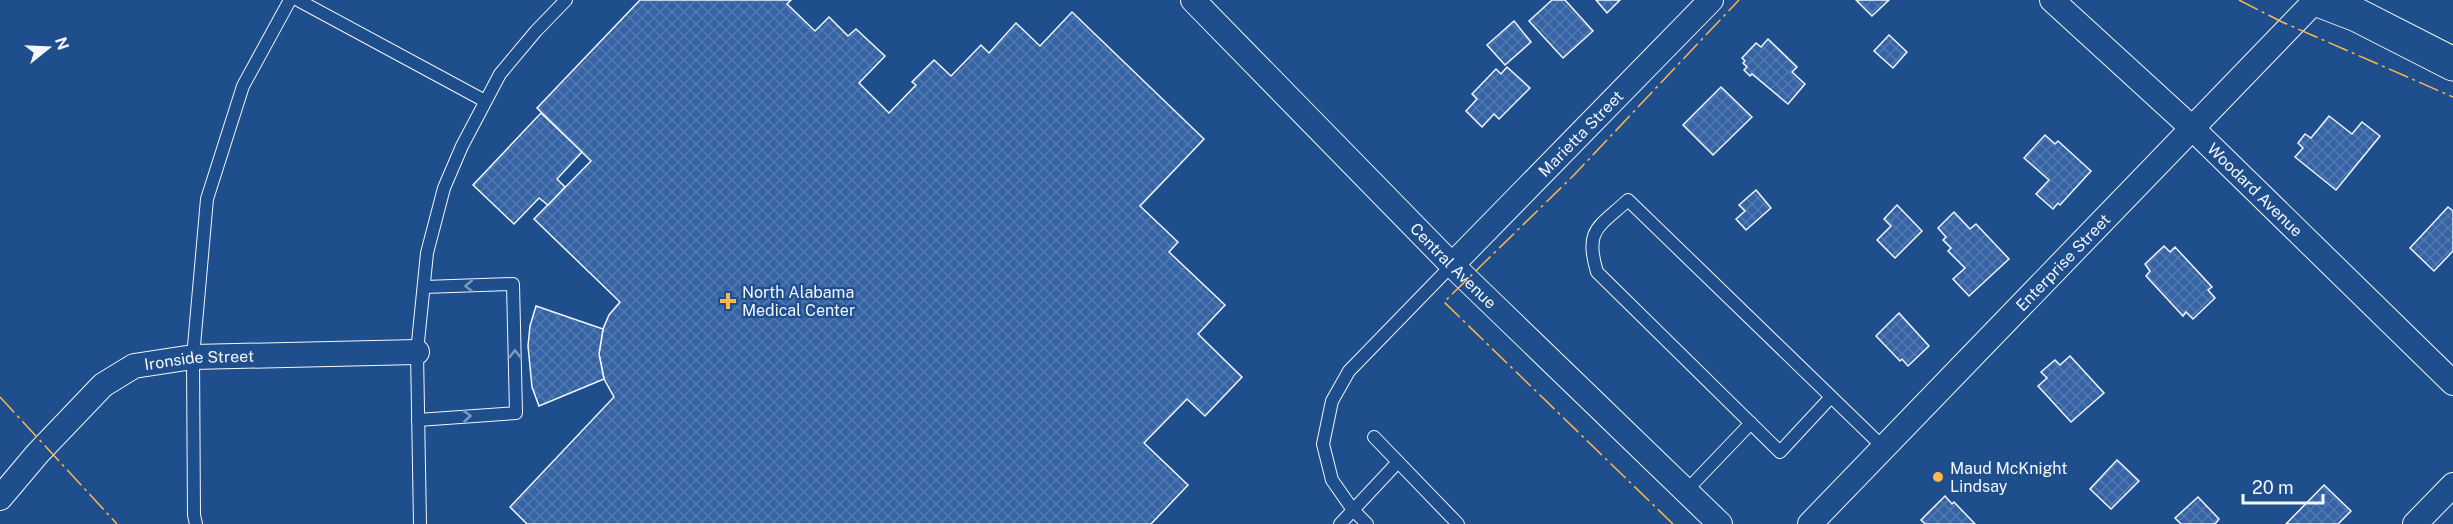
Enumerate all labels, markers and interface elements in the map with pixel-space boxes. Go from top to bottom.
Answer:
north arrow [18,18,78,78]
text: N [51,35,73,52]
street label: Marietta Street [1535,87,1627,181]
street label: Woodard Avenue [2203,139,2306,241]
street label: Enterprise Street [2012,210,2114,315]
street label: Central Avenue [1406,219,1500,313]
one-way arrow [464,279,473,292]
place label: North Alabama Medical Center [742,283,855,320]
marker: North Alabama Medical Center [719,292,737,310]
street label: Ironside Street [143,347,254,374]
one-way arrow [509,350,521,359]
one-way arrow [463,410,472,423]
place label: Maud McKnight Lindsay [1950,459,2067,496]
scale bar [2243,467,2322,505]
marker: Maud McKnight Lindsay [1931,470,1945,484]
text: 20 m [2252,477,2294,498]

